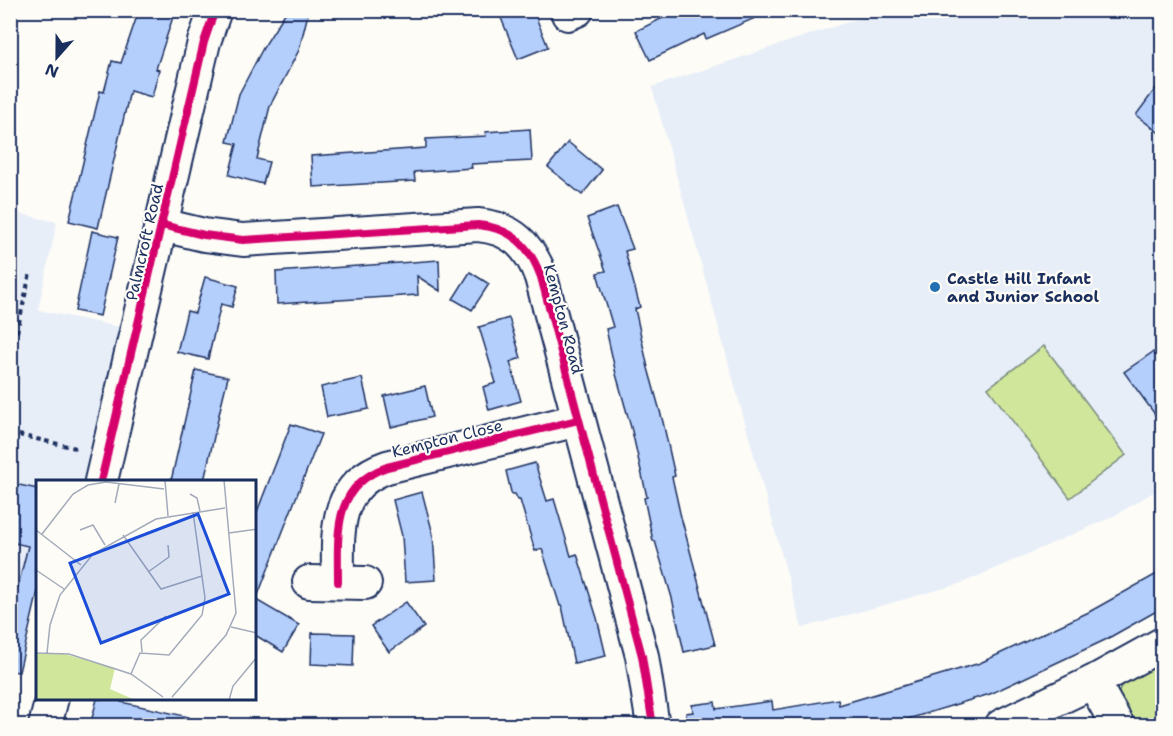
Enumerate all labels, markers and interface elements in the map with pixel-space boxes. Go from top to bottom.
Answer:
north arrow [27,27,87,87]
text: N [42,58,61,83]
street label: Palmcroft Road [121,182,168,303]
street label: Kempton Road [539,262,588,376]
place label: Castle Hill Infant and Junior School [947,268,1099,307]
marker: Castle Hill Infant and Junior School [928,280,942,294]
street label: Kempton Close [390,415,505,462]
inset map [36,480,256,700]

